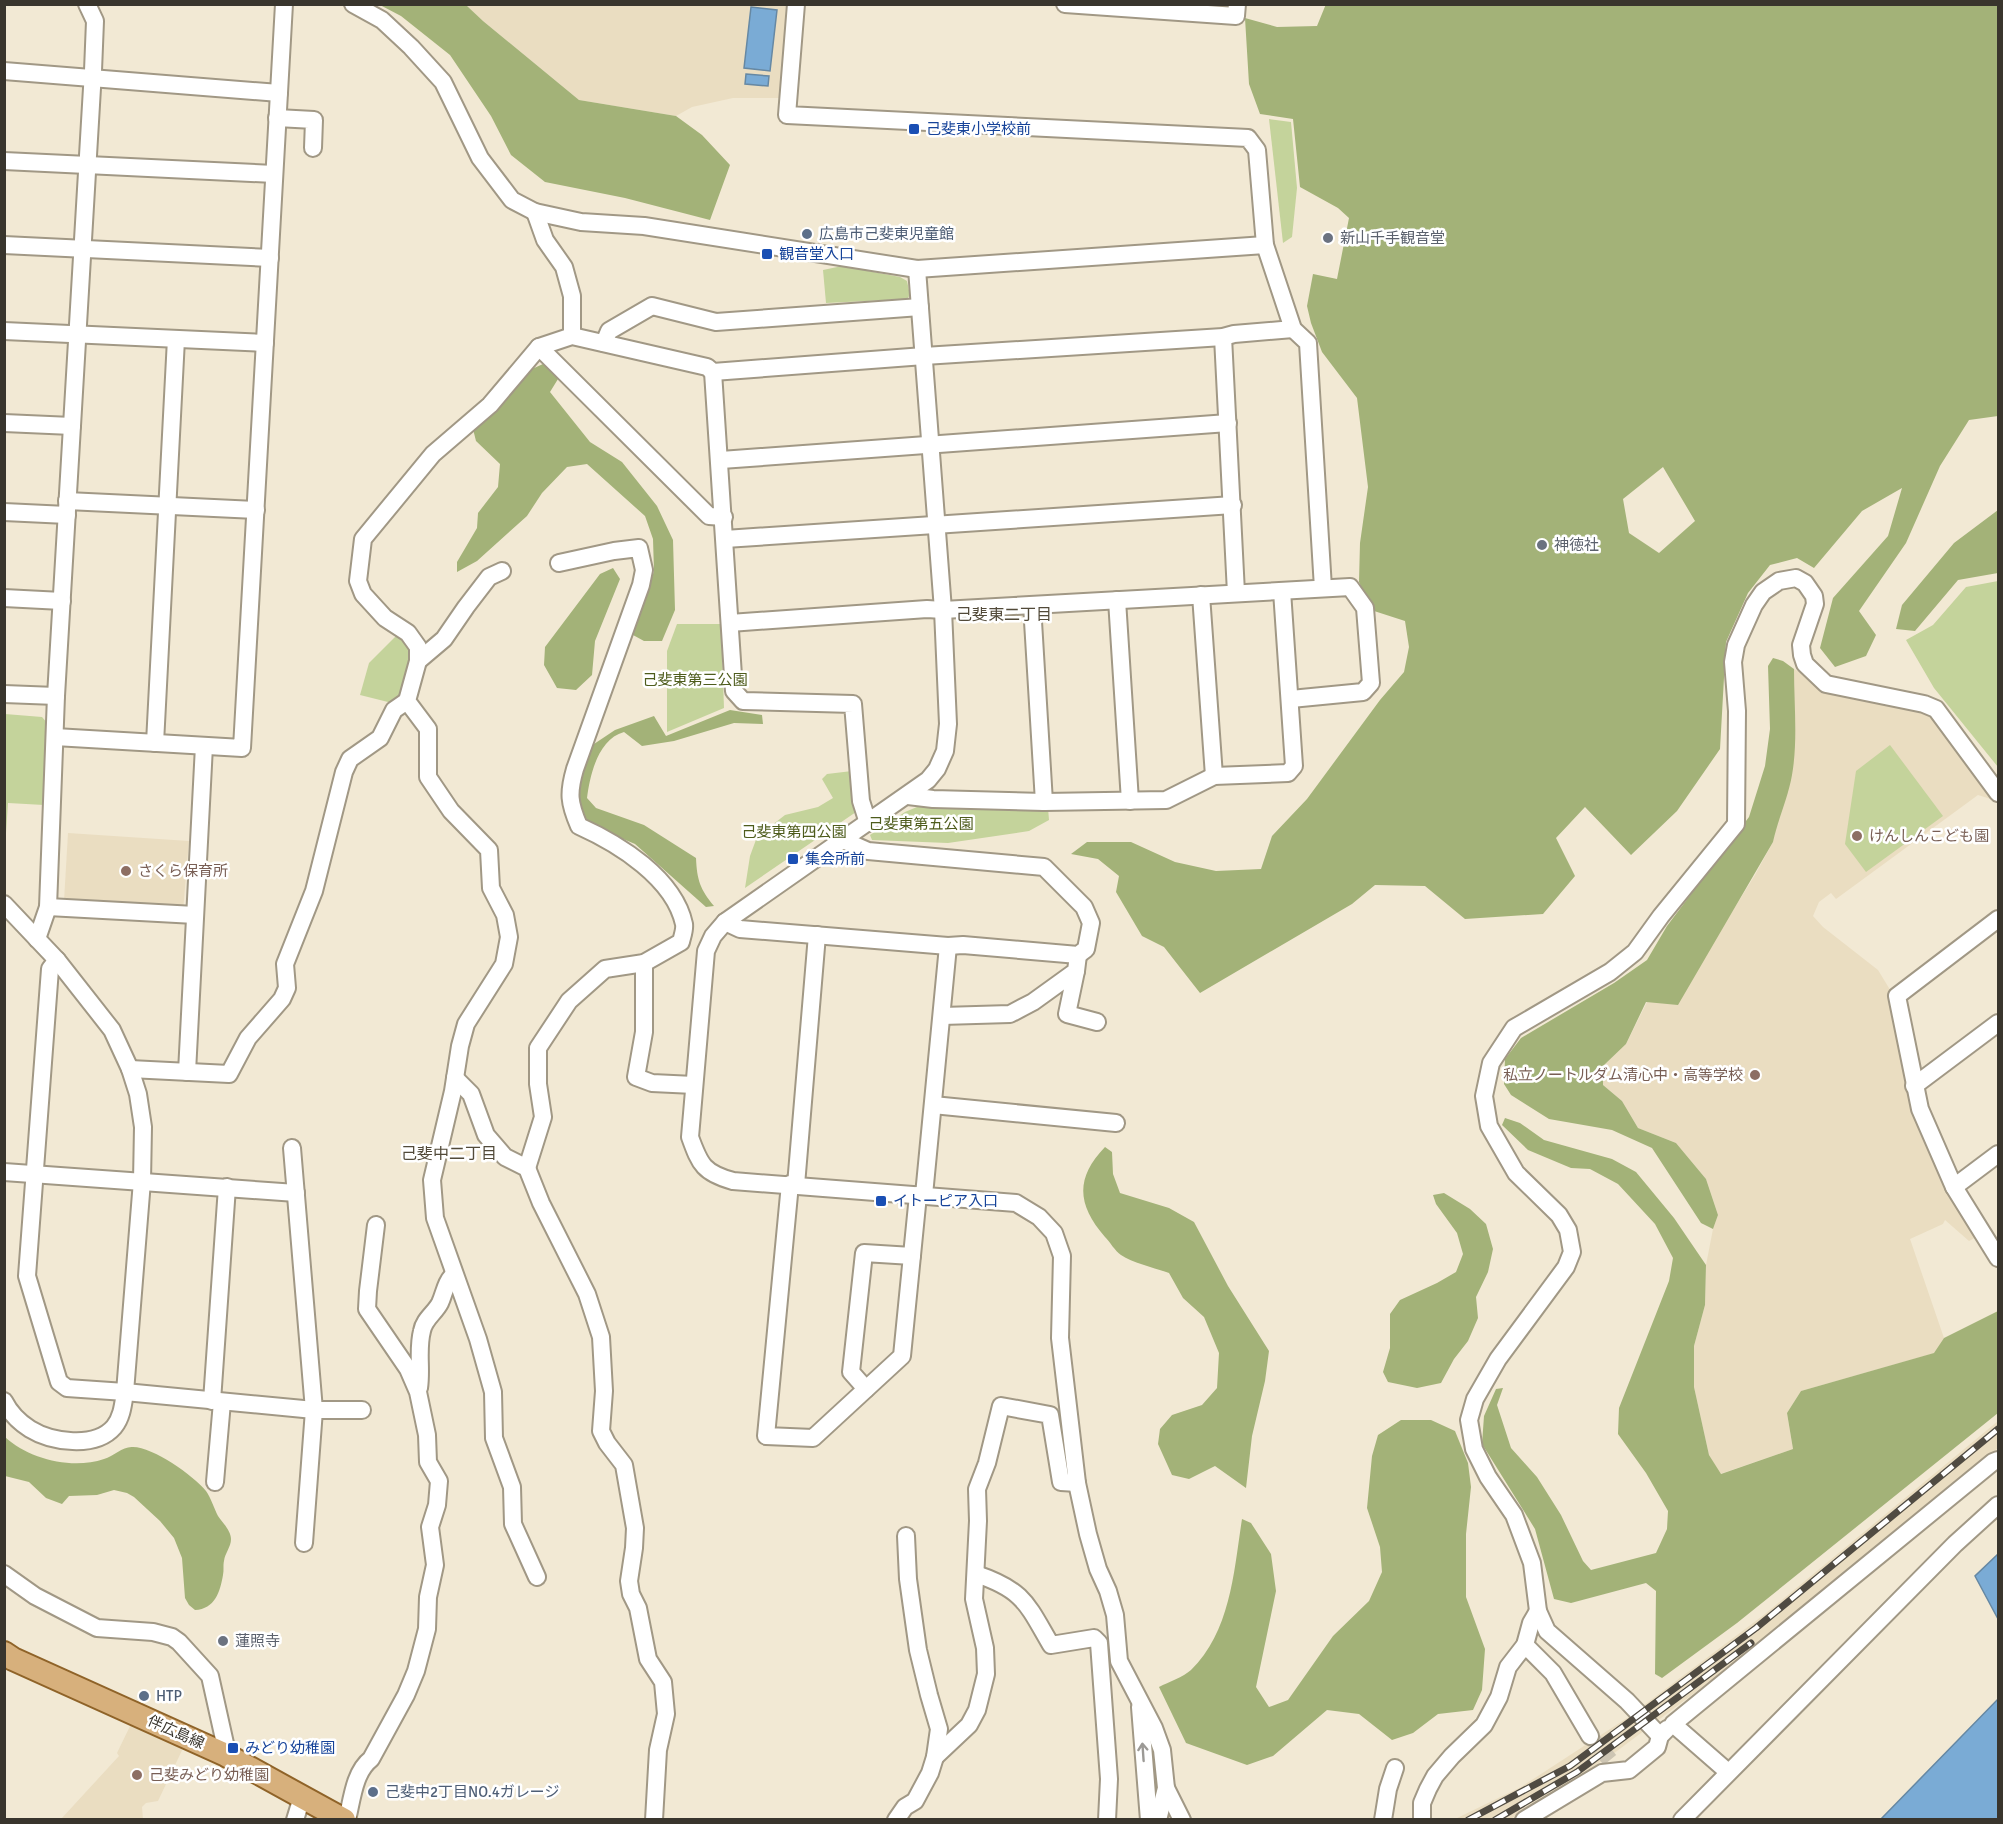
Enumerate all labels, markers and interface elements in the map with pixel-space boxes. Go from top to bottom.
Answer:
place label: 己斐東小学校前 [926,120,1031,138]
marker: 己斐東小学校前 [907,122,921,136]
place label: 広島市己斐東児童館 [819,225,954,243]
marker: 広島市己斐東児童館 [800,227,814,241]
place label: 新山千手観音堂 [1340,229,1445,247]
marker: 新山千手観音堂 [1321,231,1335,245]
place label: 観音堂入口 [779,245,854,263]
marker: 観音堂入口 [760,247,774,261]
place label: 神徳社 [1554,536,1599,554]
marker: 神徳社 [1535,538,1549,552]
district label: 己斐東二丁目 [956,605,1052,625]
park label: 己斐東第三公園 [642,671,748,689]
park label: 己斐東第五公園 [868,815,974,833]
park label: 己斐東第四公園 [741,823,847,841]
place label: けんしんこども園 [1869,827,1989,845]
marker: けんしんこども園 [1850,829,1864,843]
place label: 集会所前 [805,850,865,868]
marker: 集会所前 [786,852,800,866]
place label: さくら保育所 [138,862,228,880]
marker: さくら保育所 [119,864,133,878]
place label: 私立ノートルダム清心中・高等学校 [1503,1066,1743,1084]
marker: 私立ノートルダム清心中・高等学校 [1748,1068,1762,1082]
district label: 己斐中二丁目 [401,1144,497,1164]
place label: イトーピア入口 [893,1192,998,1210]
marker: イトーピア入口 [874,1194,888,1208]
place label: 蓮照寺 [235,1632,280,1650]
marker: 蓮照寺 [216,1634,230,1648]
place label: HTP [156,1687,182,1705]
marker: HTP [137,1689,151,1703]
street label: 伴広島線 [145,1712,207,1752]
place label: みどり幼稚園 [245,1739,335,1757]
marker: みどり幼稚園 [226,1741,240,1755]
one-way arrow [1138,1743,1149,1763]
place label: 己斐みどり幼稚園 [149,1766,269,1784]
marker: 己斐みどり幼稚園 [130,1768,144,1782]
place label: 己斐中2丁目NO.4ガレージ [385,1783,559,1801]
marker: 己斐中2丁目NO.4ガレージ [366,1785,380,1799]

